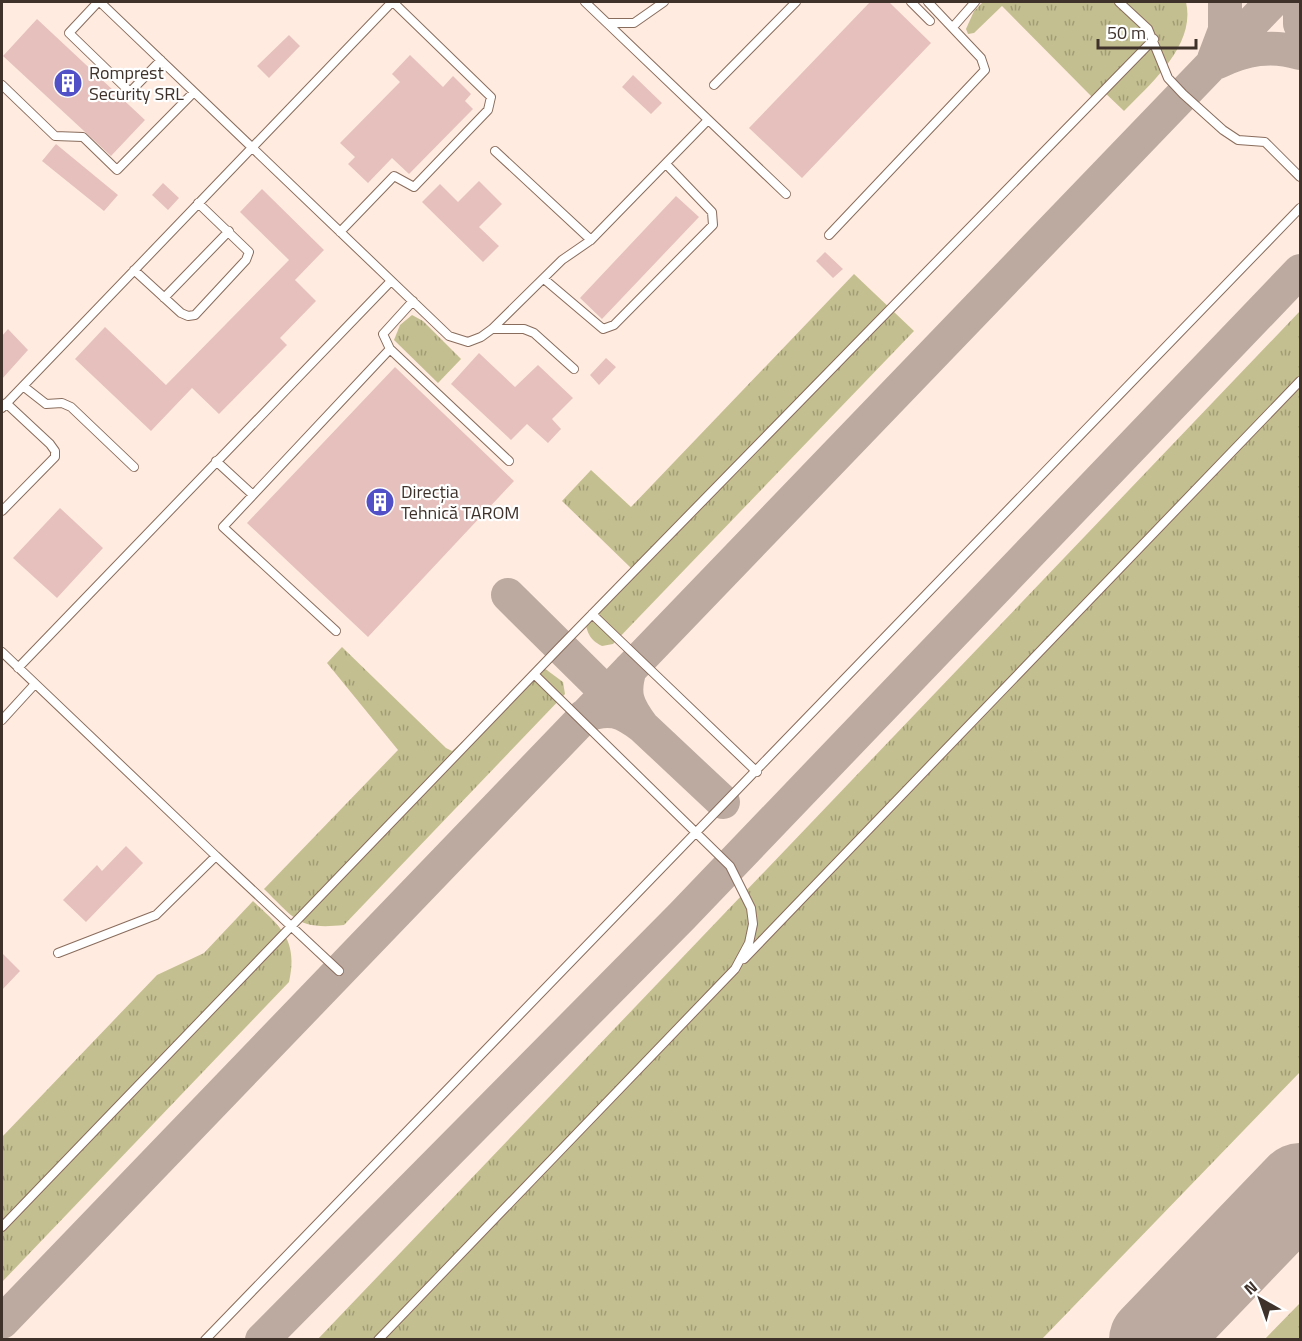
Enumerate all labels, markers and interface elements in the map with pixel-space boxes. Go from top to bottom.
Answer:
scale bar [1098,12,1196,50]
text: 50 m [1107,19,1146,46]
place label: Romprest Security SRL [89,59,184,107]
building icon: Romprest Security SRL [52,67,84,99]
place label: Direcţia Tehnică TAROM [401,478,520,526]
building icon: Direcţia Tehnică TAROM [364,486,396,518]
north arrow [1230,1269,1290,1329]
text: N [1238,1275,1262,1300]

